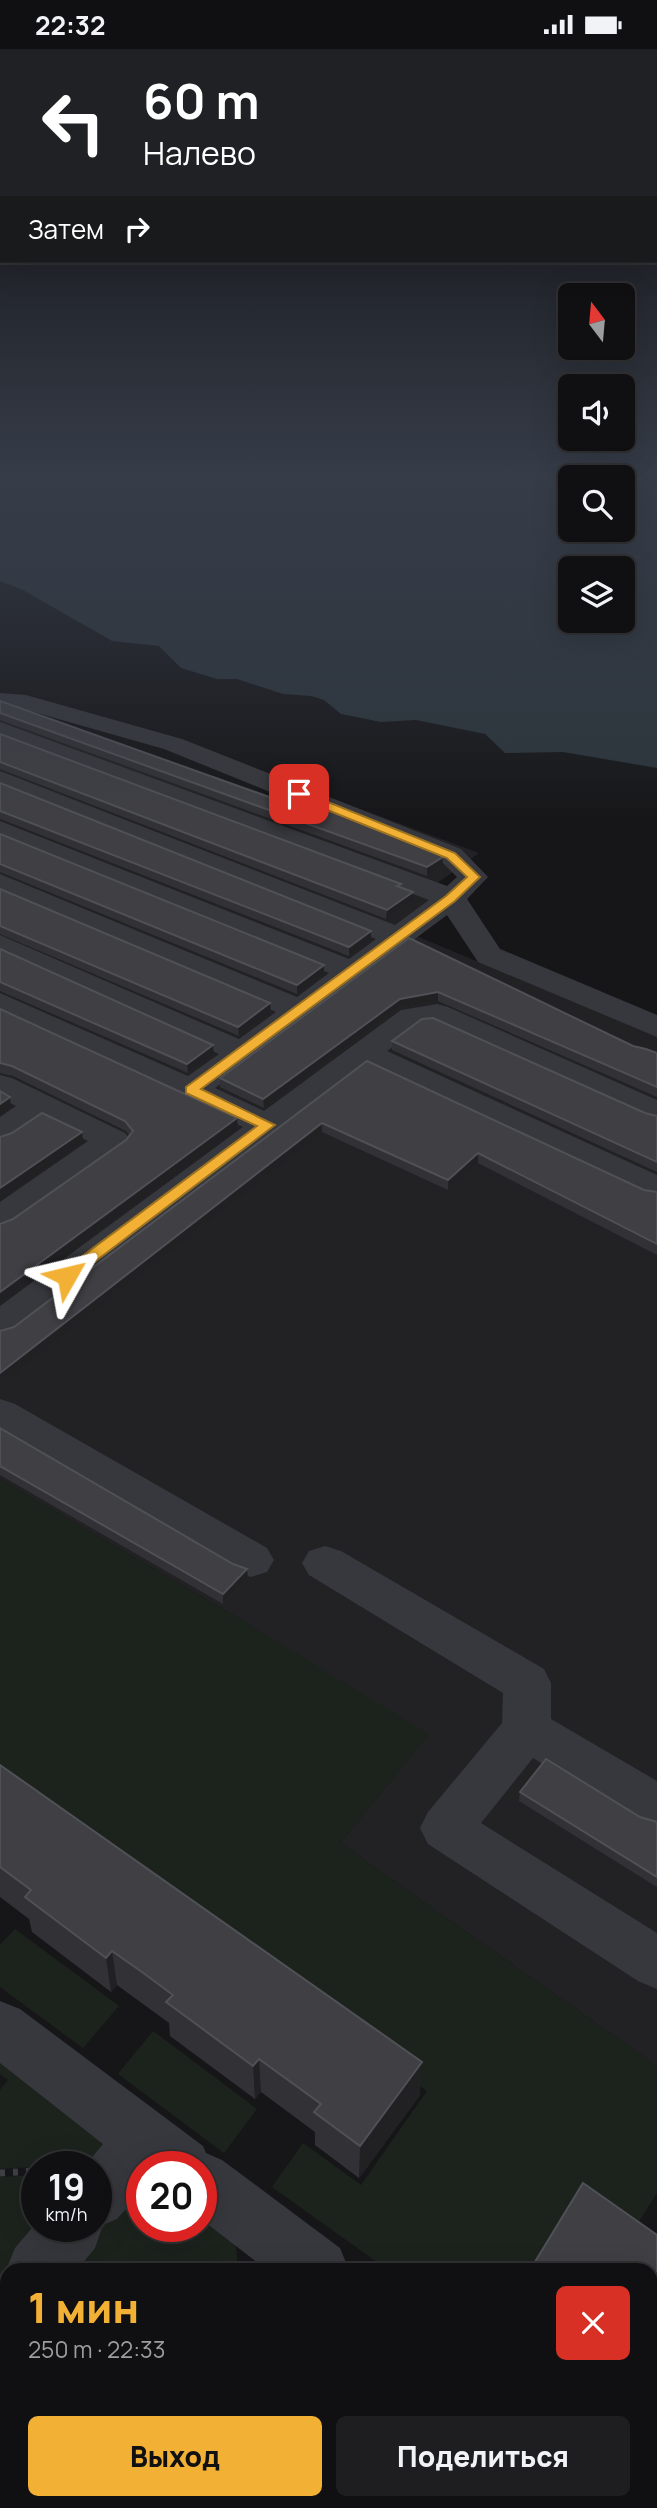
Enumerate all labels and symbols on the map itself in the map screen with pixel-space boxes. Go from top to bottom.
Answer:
north arrow [558,283,635,361]
pin [269,764,329,824]
position arrow [30,1239,104,1313]
speed limit sign: 20 [126,2151,217,2242]

